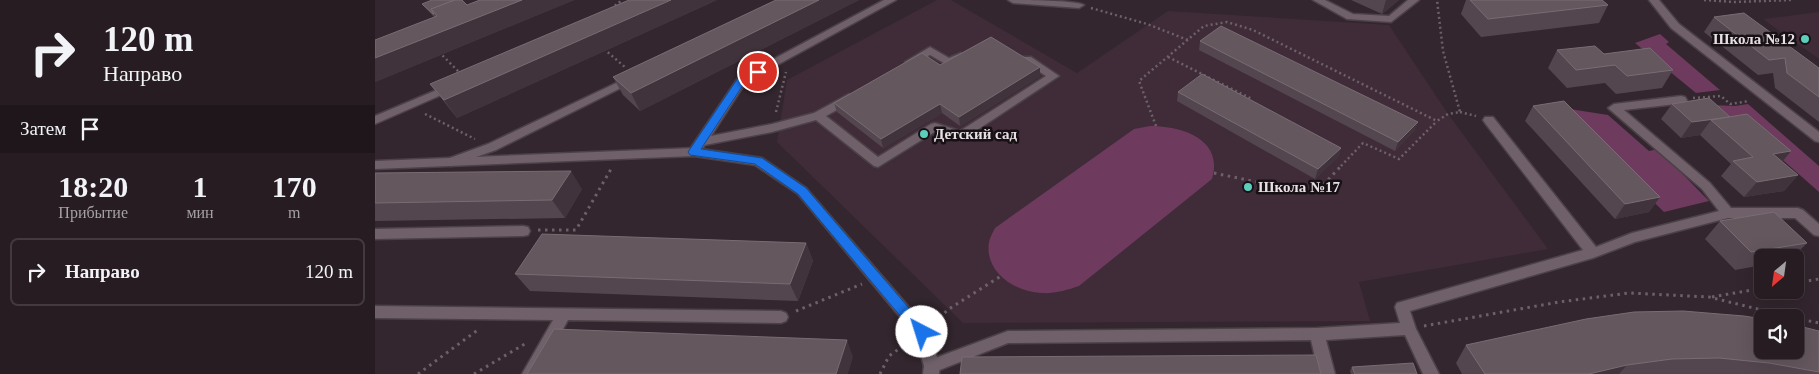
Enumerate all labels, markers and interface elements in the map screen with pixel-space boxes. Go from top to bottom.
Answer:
icon: right [20,20,85,85]
text: 120 m [103,20,193,59]
place label: Школа №12 [1713,31,1795,47]
marker: Школа №12 [1799,33,1811,45]
pin [737,51,779,93]
icon: arrive [744,58,772,86]
text: Направо [103,61,182,86]
icon: arrive [76,115,104,143]
text: Затем [20,118,66,139]
place label: Детский сад [934,126,1017,142]
marker: Детский сад [918,128,930,140]
text: 18:20 [58,170,128,203]
text: 1 [193,170,208,203]
text: 170 [272,170,317,203]
place label: Школа №17 [1258,179,1340,195]
marker: Школа №17 [1242,181,1254,193]
text: Прибытие [58,204,128,221]
text: мин [186,204,214,221]
text: m [288,204,301,221]
north arrow [1754,249,1804,299]
map controls [1754,249,1804,359]
icon: right [22,258,50,286]
text: Направо [65,261,140,282]
text: 120 m [305,261,353,282]
position arrow [895,305,947,357]
button: sound [1754,309,1804,359]

